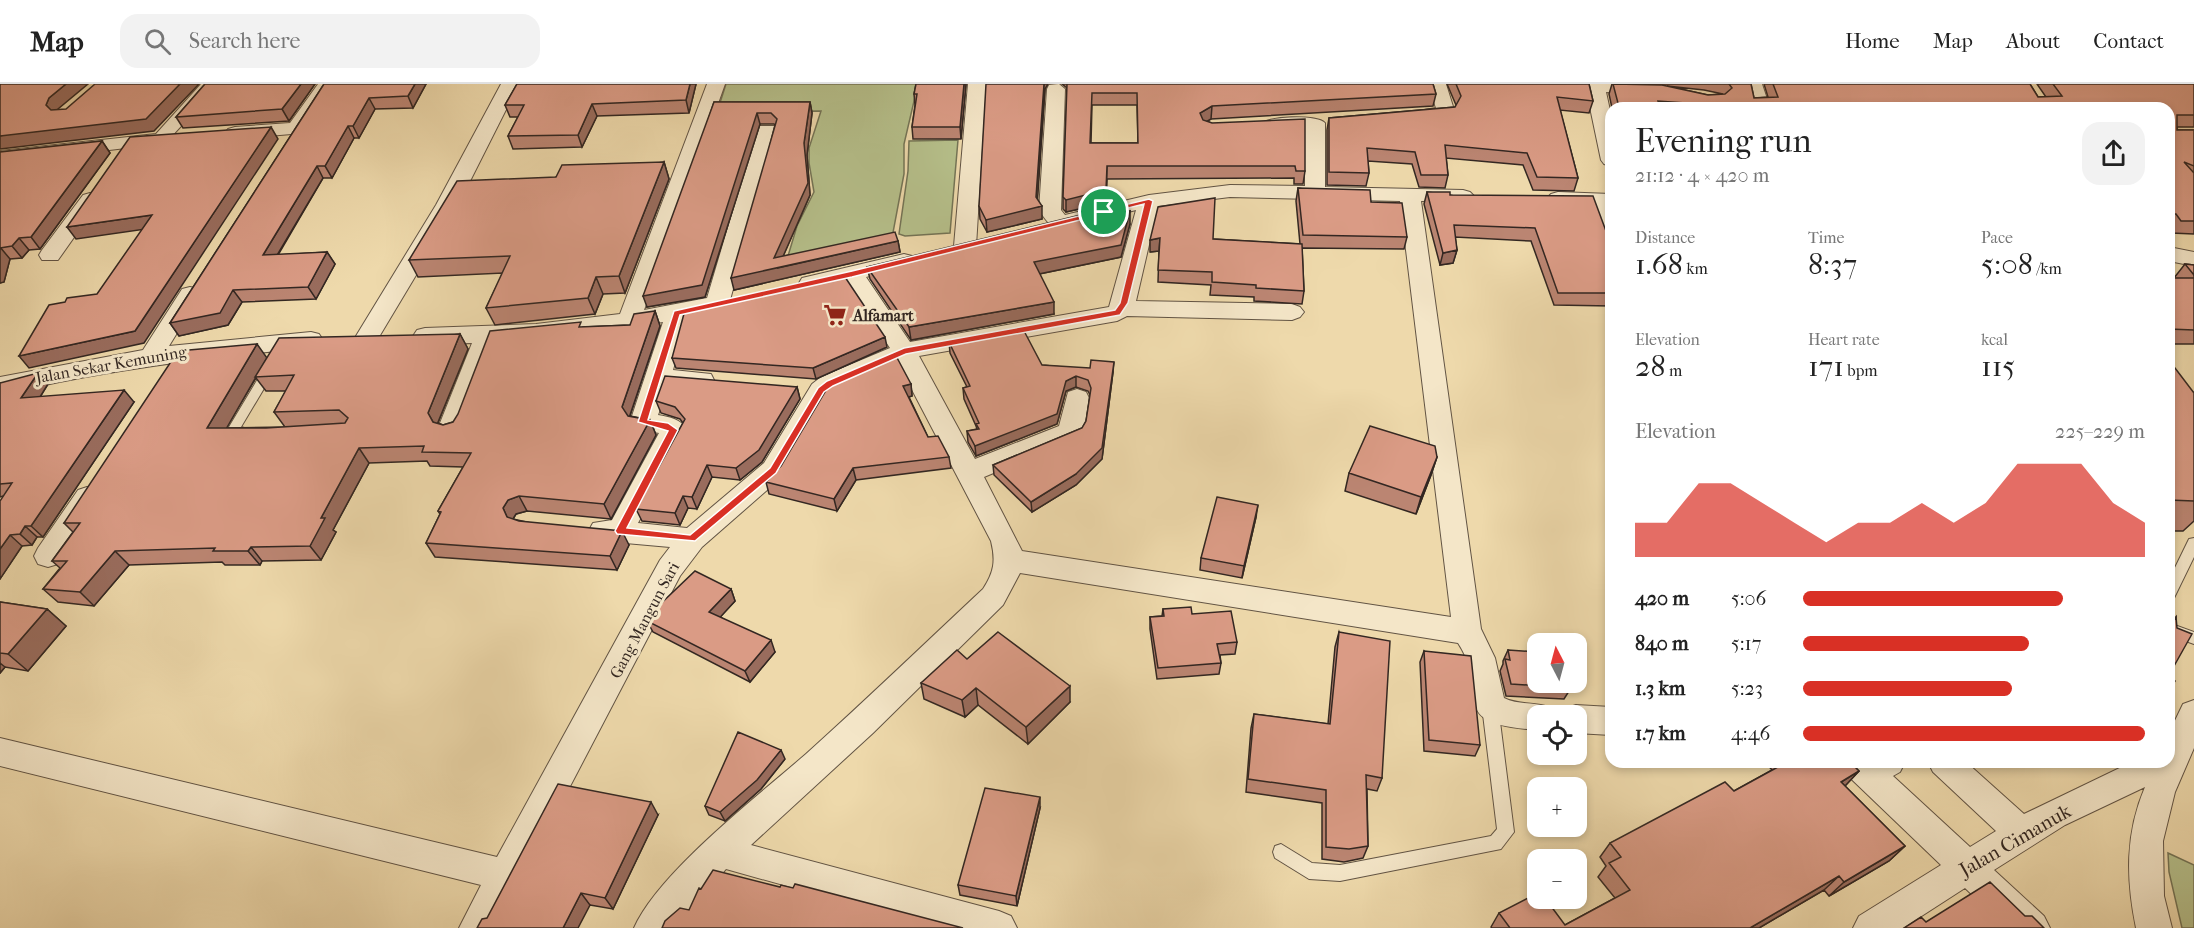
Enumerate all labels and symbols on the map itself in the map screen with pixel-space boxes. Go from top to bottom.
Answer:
pin [1078,186,1129,237]
supermarket icon: Alfamart [822,302,848,328]
place label: Alfamart [852,306,914,325]
street label: Jalan Sekar Kemuning [32,342,188,387]
street label: Gang Mangun Sari [606,559,683,682]
north arrow [1527,633,1587,693]
street label: Jalan Cimanuk [1954,799,2076,883]

